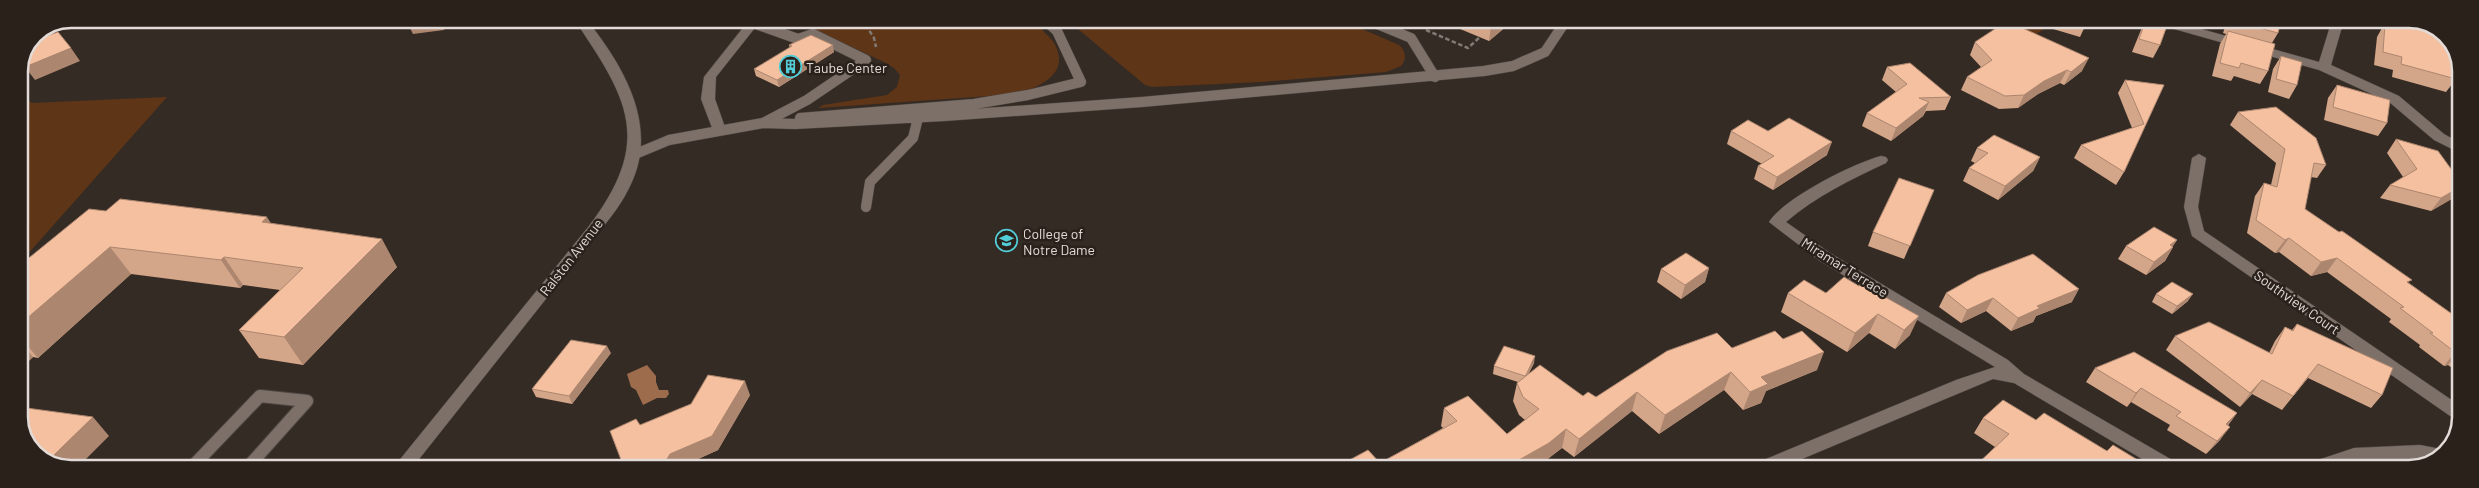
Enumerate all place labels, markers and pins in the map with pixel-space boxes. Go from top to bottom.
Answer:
building icon: Taube Center [778,55,802,79]
place label: Taube Center [806,59,887,76]
place label: College of Notre Dame [1023,225,1095,258]
school or university icon: College of Notre Dame [995,229,1019,253]

